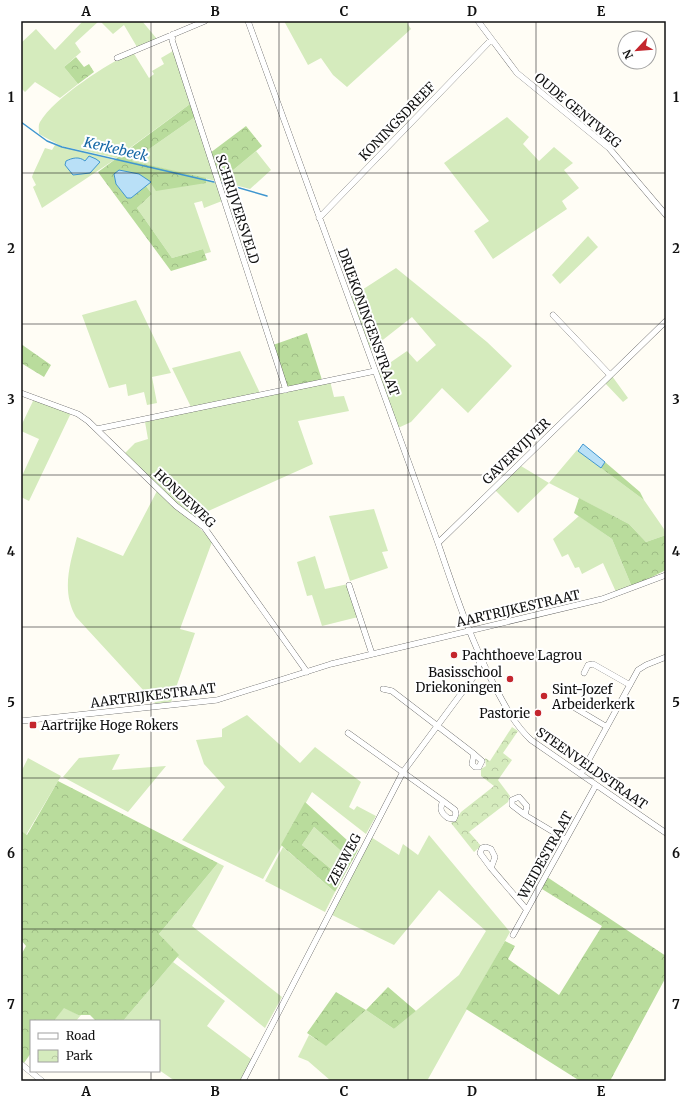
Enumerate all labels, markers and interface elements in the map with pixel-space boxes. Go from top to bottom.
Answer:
text: A [80,3,91,20]
text: B [210,3,220,20]
text: C [340,3,349,20]
text: D [467,3,477,20]
text: E [597,3,606,20]
north arrow [617,30,657,70]
text: N [620,47,636,61]
street label: OUDE GENTWEG [531,69,625,152]
street label: KONINGSDREEF [355,78,439,164]
text: 1 [8,89,14,106]
text: 1 [673,89,679,106]
water label: Kerkebeek [81,133,150,165]
street label: SCHRIJVERSVELD [212,152,263,266]
text: 2 [7,240,15,257]
text: 2 [672,240,680,257]
street label: DRIEKONINGENSTRAAT [334,246,403,398]
text: 3 [7,391,15,408]
text: 3 [672,391,680,408]
street label: GAVERVIJVER [479,415,554,488]
street label: HONDEWEG [150,465,219,532]
text: 4 [7,543,16,560]
text: 4 [672,543,681,560]
street label: AARTRIJKESTRAAT [454,586,582,631]
place label: Pachthoeve Lagrou [462,647,582,664]
marker: Pachthoeve Lagrou [449,650,459,660]
place label: Basisschool Driekoningen [415,664,502,696]
marker: Basisschool Driekoningen [505,674,515,684]
street label: AARTRIJKESTRAAT [88,679,217,712]
place label: Sint-Jozef Arbeiderkerk [551,681,635,713]
marker: Sint-Jozef Arbeiderkerk [539,691,549,701]
text: 5 [7,694,15,711]
text: 5 [672,694,680,711]
place label: Pastorie [479,705,530,722]
marker: Pastorie [533,708,543,718]
place label: Aartrijke Hoge Rokers [40,717,178,734]
marker: Aartrijke Hoge Rokers [28,720,38,730]
street label: STEENVELDSTRAAT [533,724,651,813]
street label: WEIDESTRAAT [514,809,576,903]
street label: ZEEWEG [324,830,365,888]
text: 6 [7,845,15,862]
text: 6 [672,845,680,862]
text: 7 [7,996,15,1013]
text: 7 [672,996,680,1013]
legend [30,1020,160,1072]
text: Road [66,1028,95,1043]
text: Park [66,1048,93,1063]
text: A [80,1083,91,1100]
text: B [210,1083,220,1100]
text: C [340,1083,349,1100]
text: D [467,1083,477,1100]
text: E [597,1083,606,1100]

